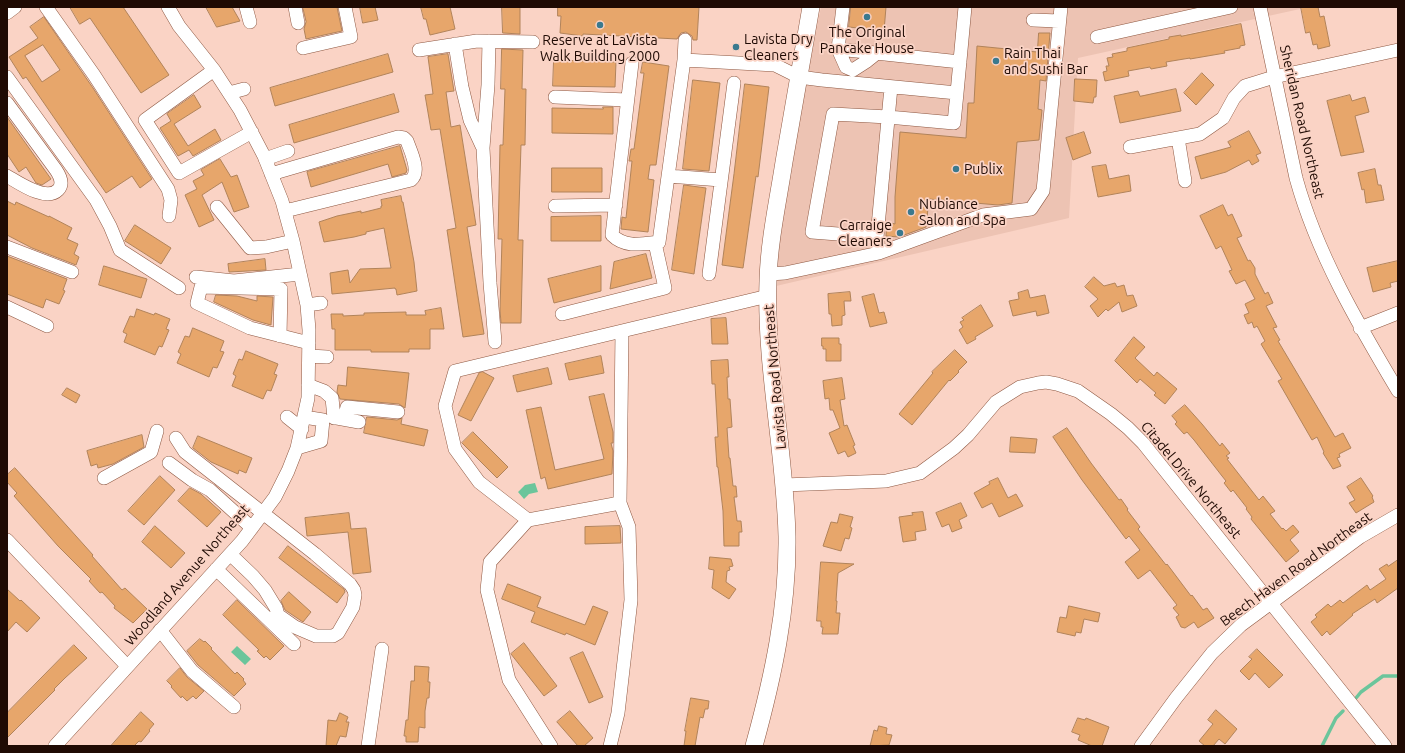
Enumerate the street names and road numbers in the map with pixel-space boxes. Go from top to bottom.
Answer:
street label: Sheridan Road Northeast [1276,43,1328,201]
street label: Lavista Road Northeast [760,304,790,450]
street label: Citadel Drive Northeast [1137,418,1245,542]
street label: Woodland Avenue Northeast [121,501,253,649]
street label: Beech Haven Road Northeast [1217,508,1375,630]

